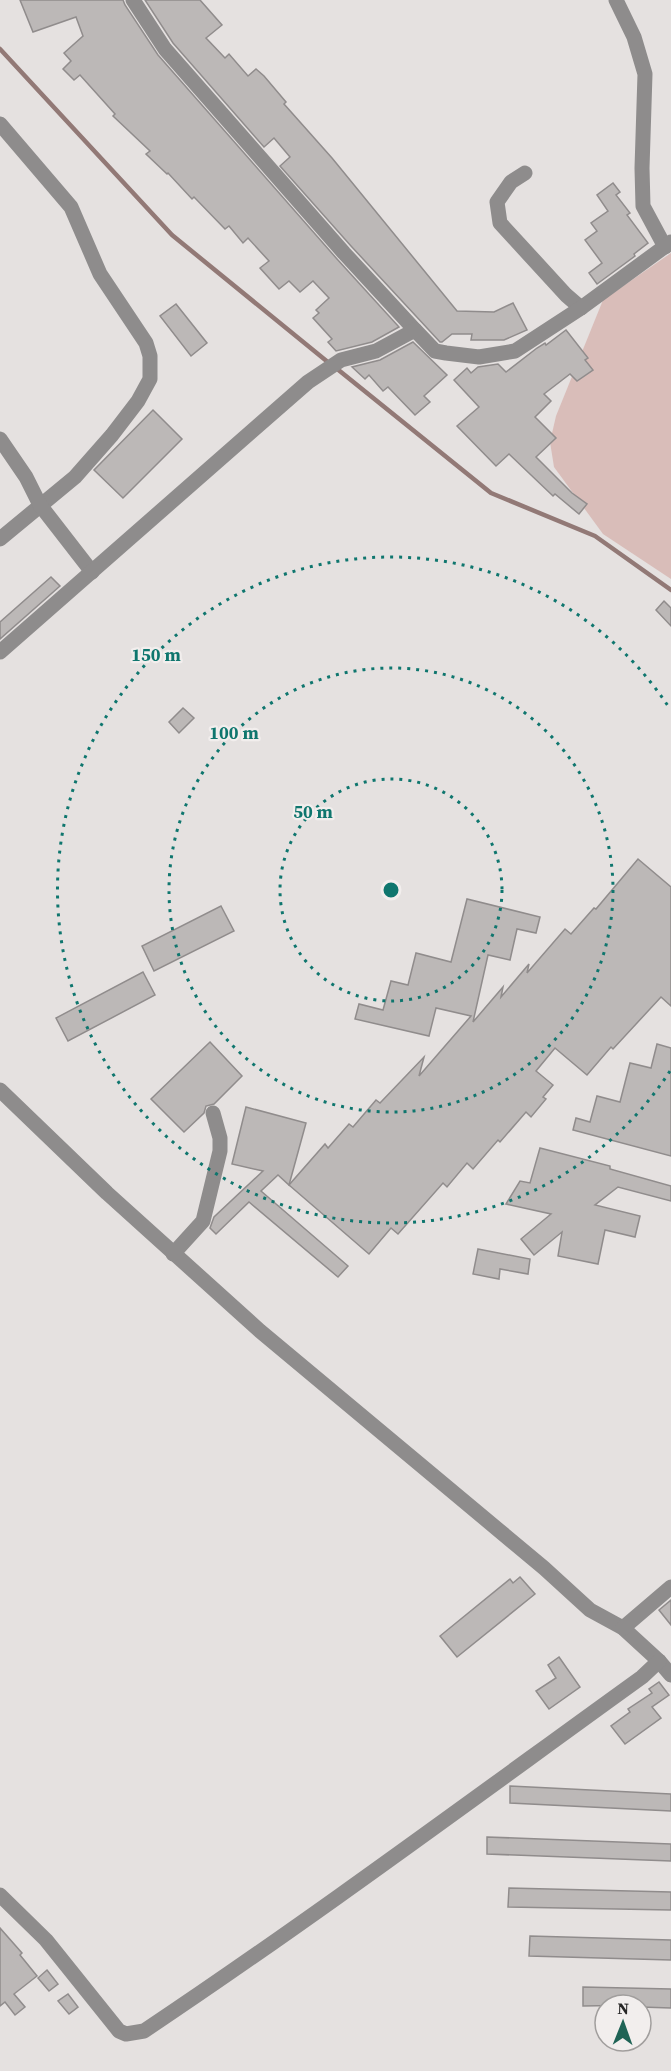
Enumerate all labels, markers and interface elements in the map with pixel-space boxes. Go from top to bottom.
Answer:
text: 150 m [131,642,181,667]
text: 100 m [209,720,259,745]
text: 50 m [293,799,333,824]
centre of rings [381,880,401,900]
north arrow [593,1993,653,2053]
text: N [617,1997,630,2019]

